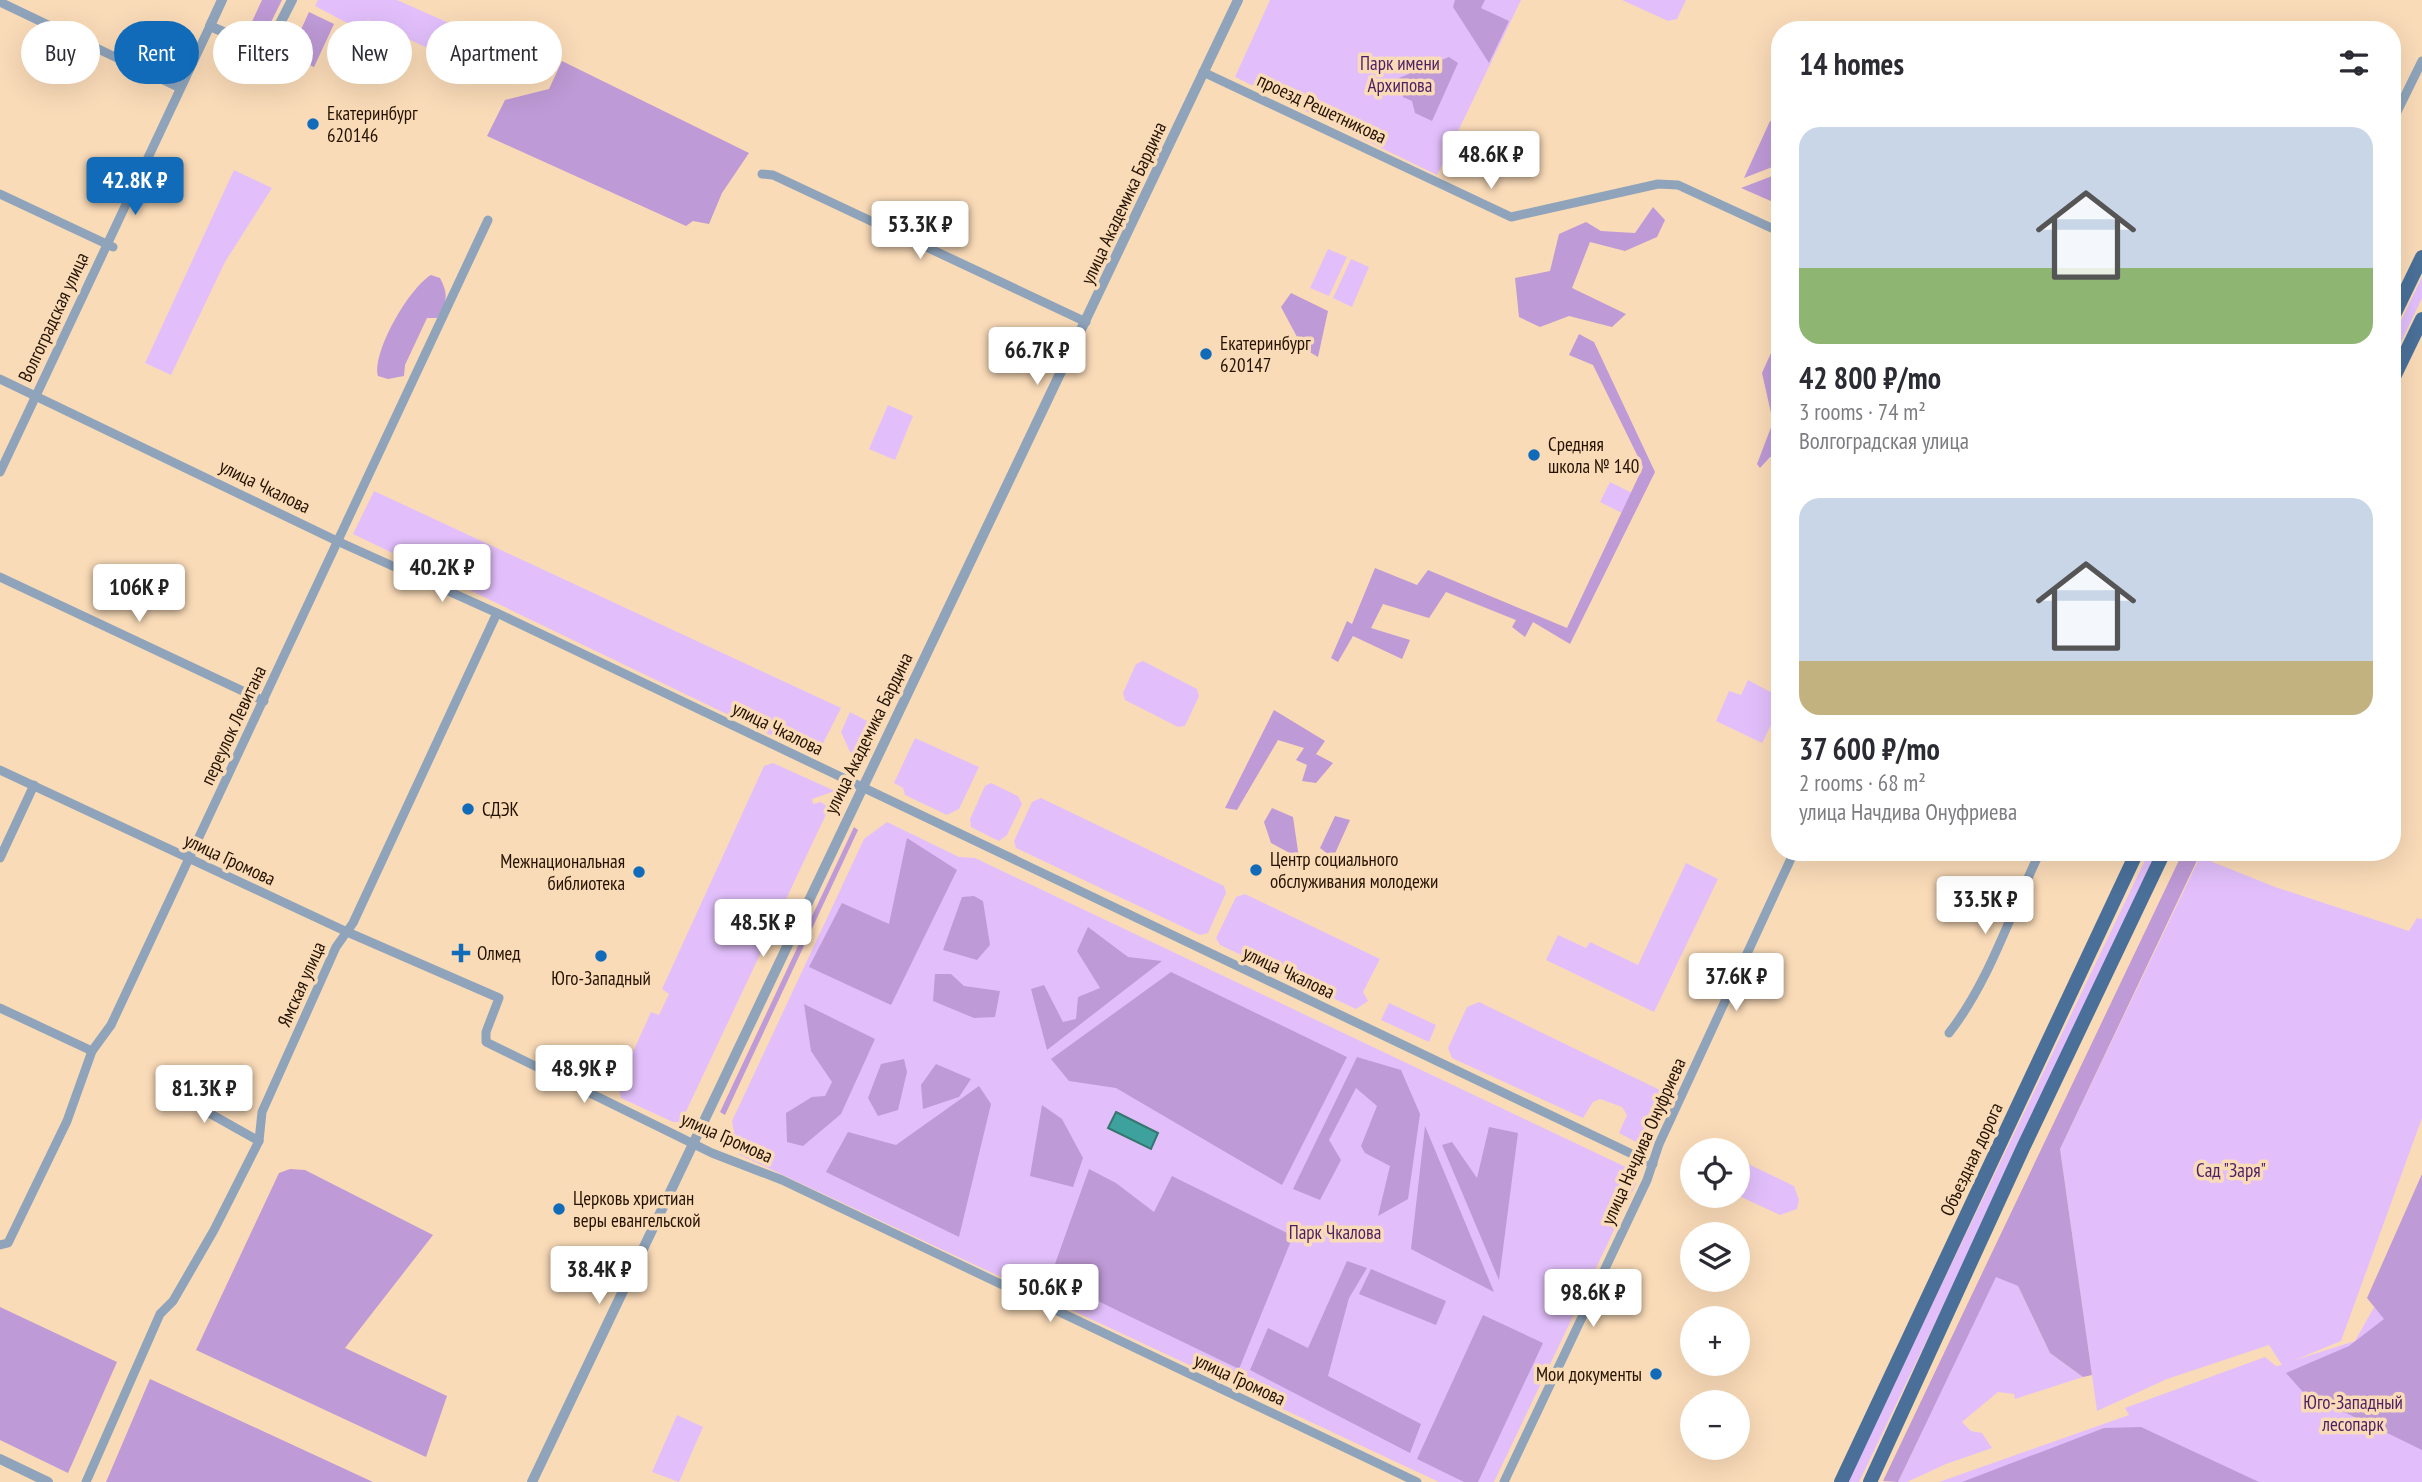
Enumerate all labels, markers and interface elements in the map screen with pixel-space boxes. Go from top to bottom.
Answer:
chip: Buy [21,21,100,84]
chip: Rent [114,21,199,84]
chip: Filters [213,21,313,84]
chip: New [327,21,412,84]
chip: Apartment [426,21,562,84]
text: 14 homes [1799,44,1904,83]
icon: filters [2335,44,2373,82]
park label: Парк имени Архипова [1360,51,1440,97]
street label: проезд Решетникова [1254,68,1390,148]
place label: Екатеринбург 620146 [327,101,418,147]
marker: Екатеринбург 620146 [305,116,321,132]
street label: улица Академика Бардина [1075,118,1171,288]
pin: 48.6K ₽ [1426,132,1556,191]
text: 48.6K ₽ [1459,139,1523,168]
pin: 42.8K ₽ [70,158,200,217]
text: 42.8K ₽ [103,165,167,194]
icon: home [2023,172,2149,298]
pin: 53.3K ₽ [855,202,985,261]
text: 53.3K ₽ [888,209,952,238]
street label: Волгоградская улица [12,248,94,386]
pin: 66.7K ₽ [972,328,1102,387]
place label: Екатеринбург 620147 [1220,331,1311,377]
text: 66.7K ₽ [1005,335,1069,364]
marker: Екатеринбург 620147 [1198,346,1214,362]
text: 42 800 ₽/mo [1799,358,1941,397]
text: 3 rooms · 74 m² [1799,397,1926,426]
text: Волгоградская улица [1799,426,1969,455]
place label: Средняя школа № 140 [1548,432,1639,478]
marker: Средняя школа № 140 [1526,447,1542,463]
street label: улица Чкалова [216,454,314,518]
icon: home [2023,543,2149,669]
pin: 40.2K ₽ [377,544,507,604]
text: 40.2K ₽ [410,552,474,581]
pin: 106K ₽ [82,564,196,624]
text: 106K ₽ [109,572,169,601]
street label: улица Академика Бардина [818,648,918,818]
street label: переулок Левитана [195,661,271,789]
street label: улица Чкалова [729,696,827,760]
text: 37 600 ₽/mo [1799,729,1940,768]
text: 2 rooms · 68 m² [1799,768,1926,797]
place label: СДЭК [482,797,519,821]
text: улица Начдива Онуфриева [1799,797,2017,826]
marker: СДЭК [460,801,476,817]
street label: улица Громова [181,827,279,891]
place label: Центр социального обслуживания молодежи [1270,847,1438,893]
place label: Межнациональная библиотека [500,849,625,895]
marker: Центр социального обслуживания молодежи [1248,862,1264,878]
marker: Межнациональная библиотека [631,864,647,880]
pin: 33.5K ₽ [1920,876,2050,936]
text: 33.5K ₽ [1953,884,2017,913]
pin: 48.5K ₽ [698,900,828,959]
text: 48.5K ₽ [731,907,795,936]
street label: Ямская улица [272,938,330,1030]
street label: улица Чкалова [1239,940,1339,1004]
place label: Олмед [477,941,521,965]
marker: Олмед [451,943,471,963]
marker: Юго-Западный [593,948,609,964]
pin: 37.6K ₽ [1671,954,1801,1013]
text: 37.6K ₽ [1705,961,1767,990]
place label: Юго-Западный [551,966,651,990]
pin: 48.9K ₽ [519,1046,649,1105]
text: 48.9K ₽ [552,1053,616,1082]
street label: улица Начдива Онуфриева [1595,1054,1691,1228]
pin: 81.3K ₽ [139,1066,269,1125]
text: 81.3K ₽ [172,1073,236,1102]
street label: Объездная дорога [1934,1098,2008,1220]
street label: улица Громова [677,1106,777,1168]
map controls [1680,1138,1750,1460]
button: locate [1680,1138,1750,1208]
park label: Сад "Заря" [2196,1158,2266,1182]
place label: Церковь христиан веры евангельской [573,1186,701,1232]
marker: Церковь христиан веры евангельской [551,1201,567,1217]
park label: Парк Чкалова [1289,1220,1381,1244]
button: layers [1680,1222,1750,1292]
pin: 38.4K ₽ [534,1246,664,1306]
text: 38.4K ₽ [567,1254,631,1283]
pin: 50.6K ₽ [985,1264,1115,1324]
pin: 98.6K ₽ [1528,1270,1658,1329]
text: 50.6K ₽ [1018,1272,1082,1301]
text: 98.6K ₽ [1561,1277,1625,1306]
button: + [1680,1306,1750,1376]
street label: улица Громова [1191,1347,1289,1411]
place label: Мои документы [1536,1362,1642,1386]
marker: Мои документы [1648,1366,1664,1382]
button: − [1680,1390,1750,1460]
park label: Юго-Западный лесопарк [2303,1390,2403,1436]

